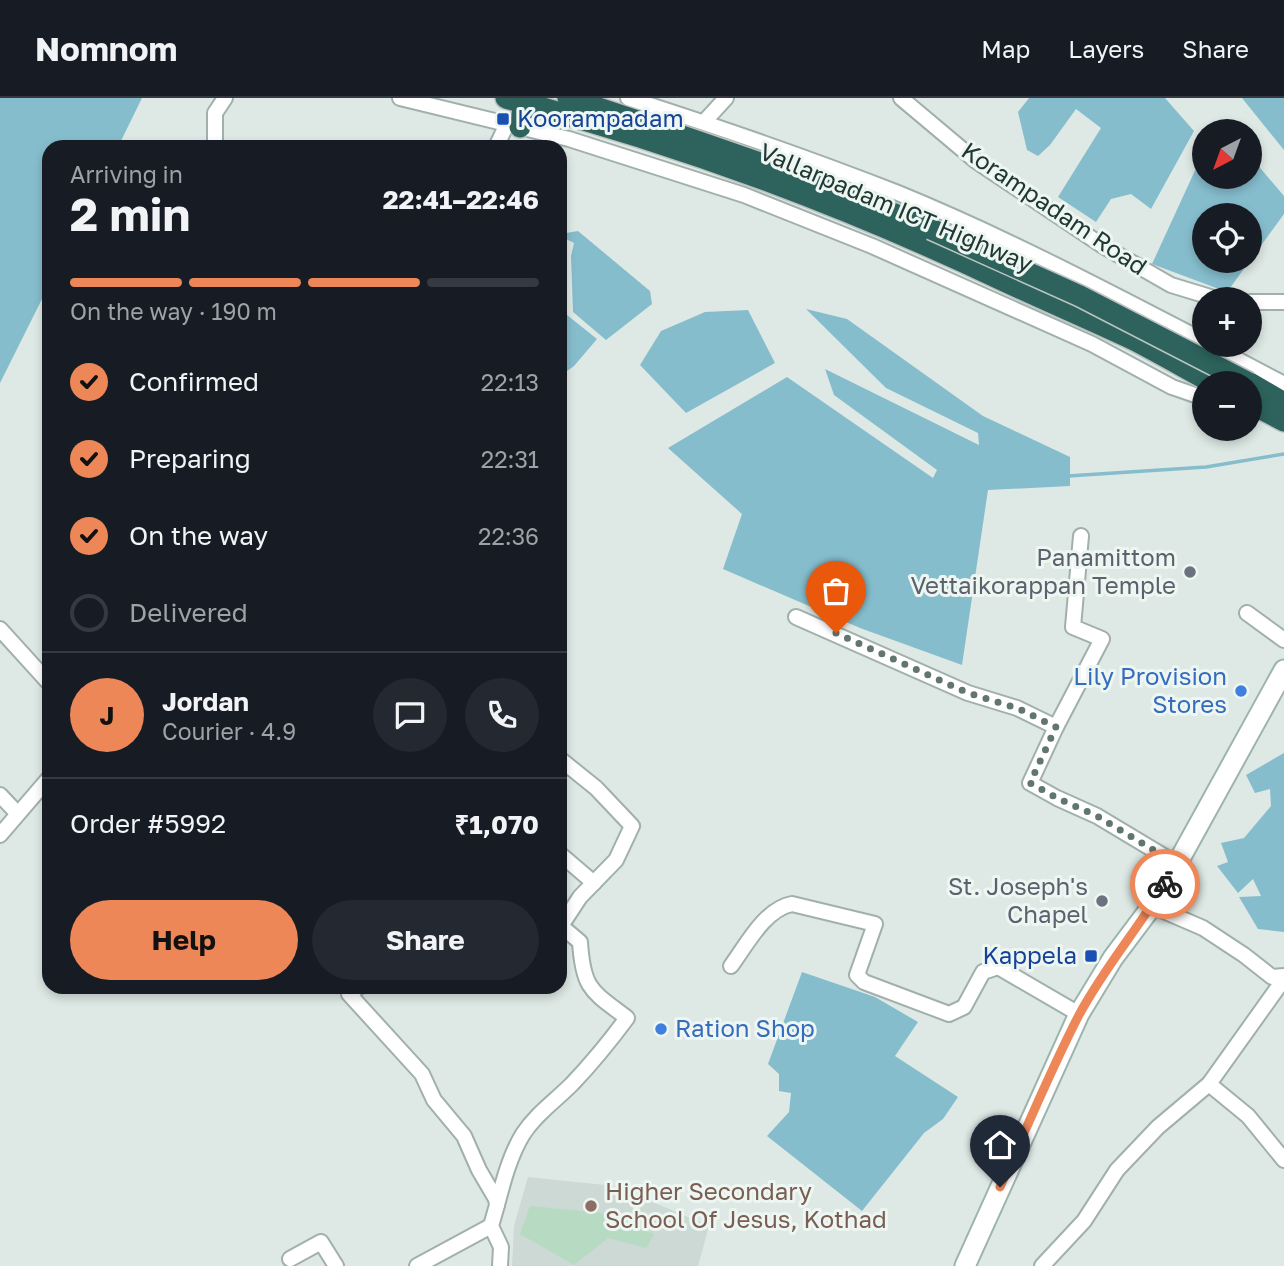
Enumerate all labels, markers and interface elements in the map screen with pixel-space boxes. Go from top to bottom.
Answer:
text: Nomnom [35,29,177,68]
text: Map [981,34,1030,63]
text: Layers [1068,34,1144,63]
text: Share [1182,34,1249,63]
place label: Koorampadam [517,103,684,132]
marker: Koorampadam [495,111,511,127]
north arrow [1192,119,1262,189]
map controls [1192,119,1262,441]
street label: Korampadam Road [957,135,1153,280]
street label: Vallarpadam ICT Highway [756,136,1038,277]
text: Arriving in [70,160,183,188]
text: 22:41–22:46 [383,184,539,215]
text: 2 min [70,186,190,241]
button: locate [1192,203,1262,273]
button: + [1192,287,1262,357]
text: On the way · 190 m [70,297,277,325]
icon: check [70,363,108,401]
text: Confirmed [129,366,259,397]
text: 22:13 [481,368,539,396]
button: − [1192,371,1262,441]
icon: check [70,440,108,478]
text: Preparing [129,443,251,474]
text: 22:31 [481,445,539,473]
icon: check [70,517,108,555]
text: On the way [129,520,268,551]
text: 22:36 [478,522,539,550]
place label: Panamittom Vettaikorappan Temple [910,542,1176,599]
pin [806,561,866,633]
marker: Panamittom Vettaikorappan Temple [1182,564,1198,580]
icon: bag [817,572,855,610]
text: Delivered [129,597,248,628]
place label: Lily Provision Stores [1073,661,1227,718]
button: chat [373,678,447,752]
button: phone [465,678,539,752]
marker: Lily Provision Stores [1233,683,1249,699]
text: Jordan [162,686,249,717]
text: J [100,700,114,731]
text: Courier · 4.9 [162,717,296,745]
text: Order #5992 [70,808,226,839]
text: ₹1,070 [454,809,539,840]
courier [1130,849,1200,919]
icon: bike [1146,865,1184,903]
place label: St. Joseph's Chapel [948,871,1088,928]
marker: St. Joseph's Chapel [1094,893,1110,909]
button: Help [70,900,298,980]
button: Share [312,900,539,980]
place label: Kappela [982,940,1077,969]
marker: Kappela [1083,948,1099,964]
place label: Ration Shop [675,1013,815,1042]
marker: Ration Shop [653,1021,669,1037]
pin [970,1115,1030,1187]
icon: home [981,1126,1019,1164]
place label: Higher Secondary School Of Jesus, Kothad [605,1176,887,1233]
marker: Higher Secondary School Of Jesus, Kothad [583,1198,599,1214]

